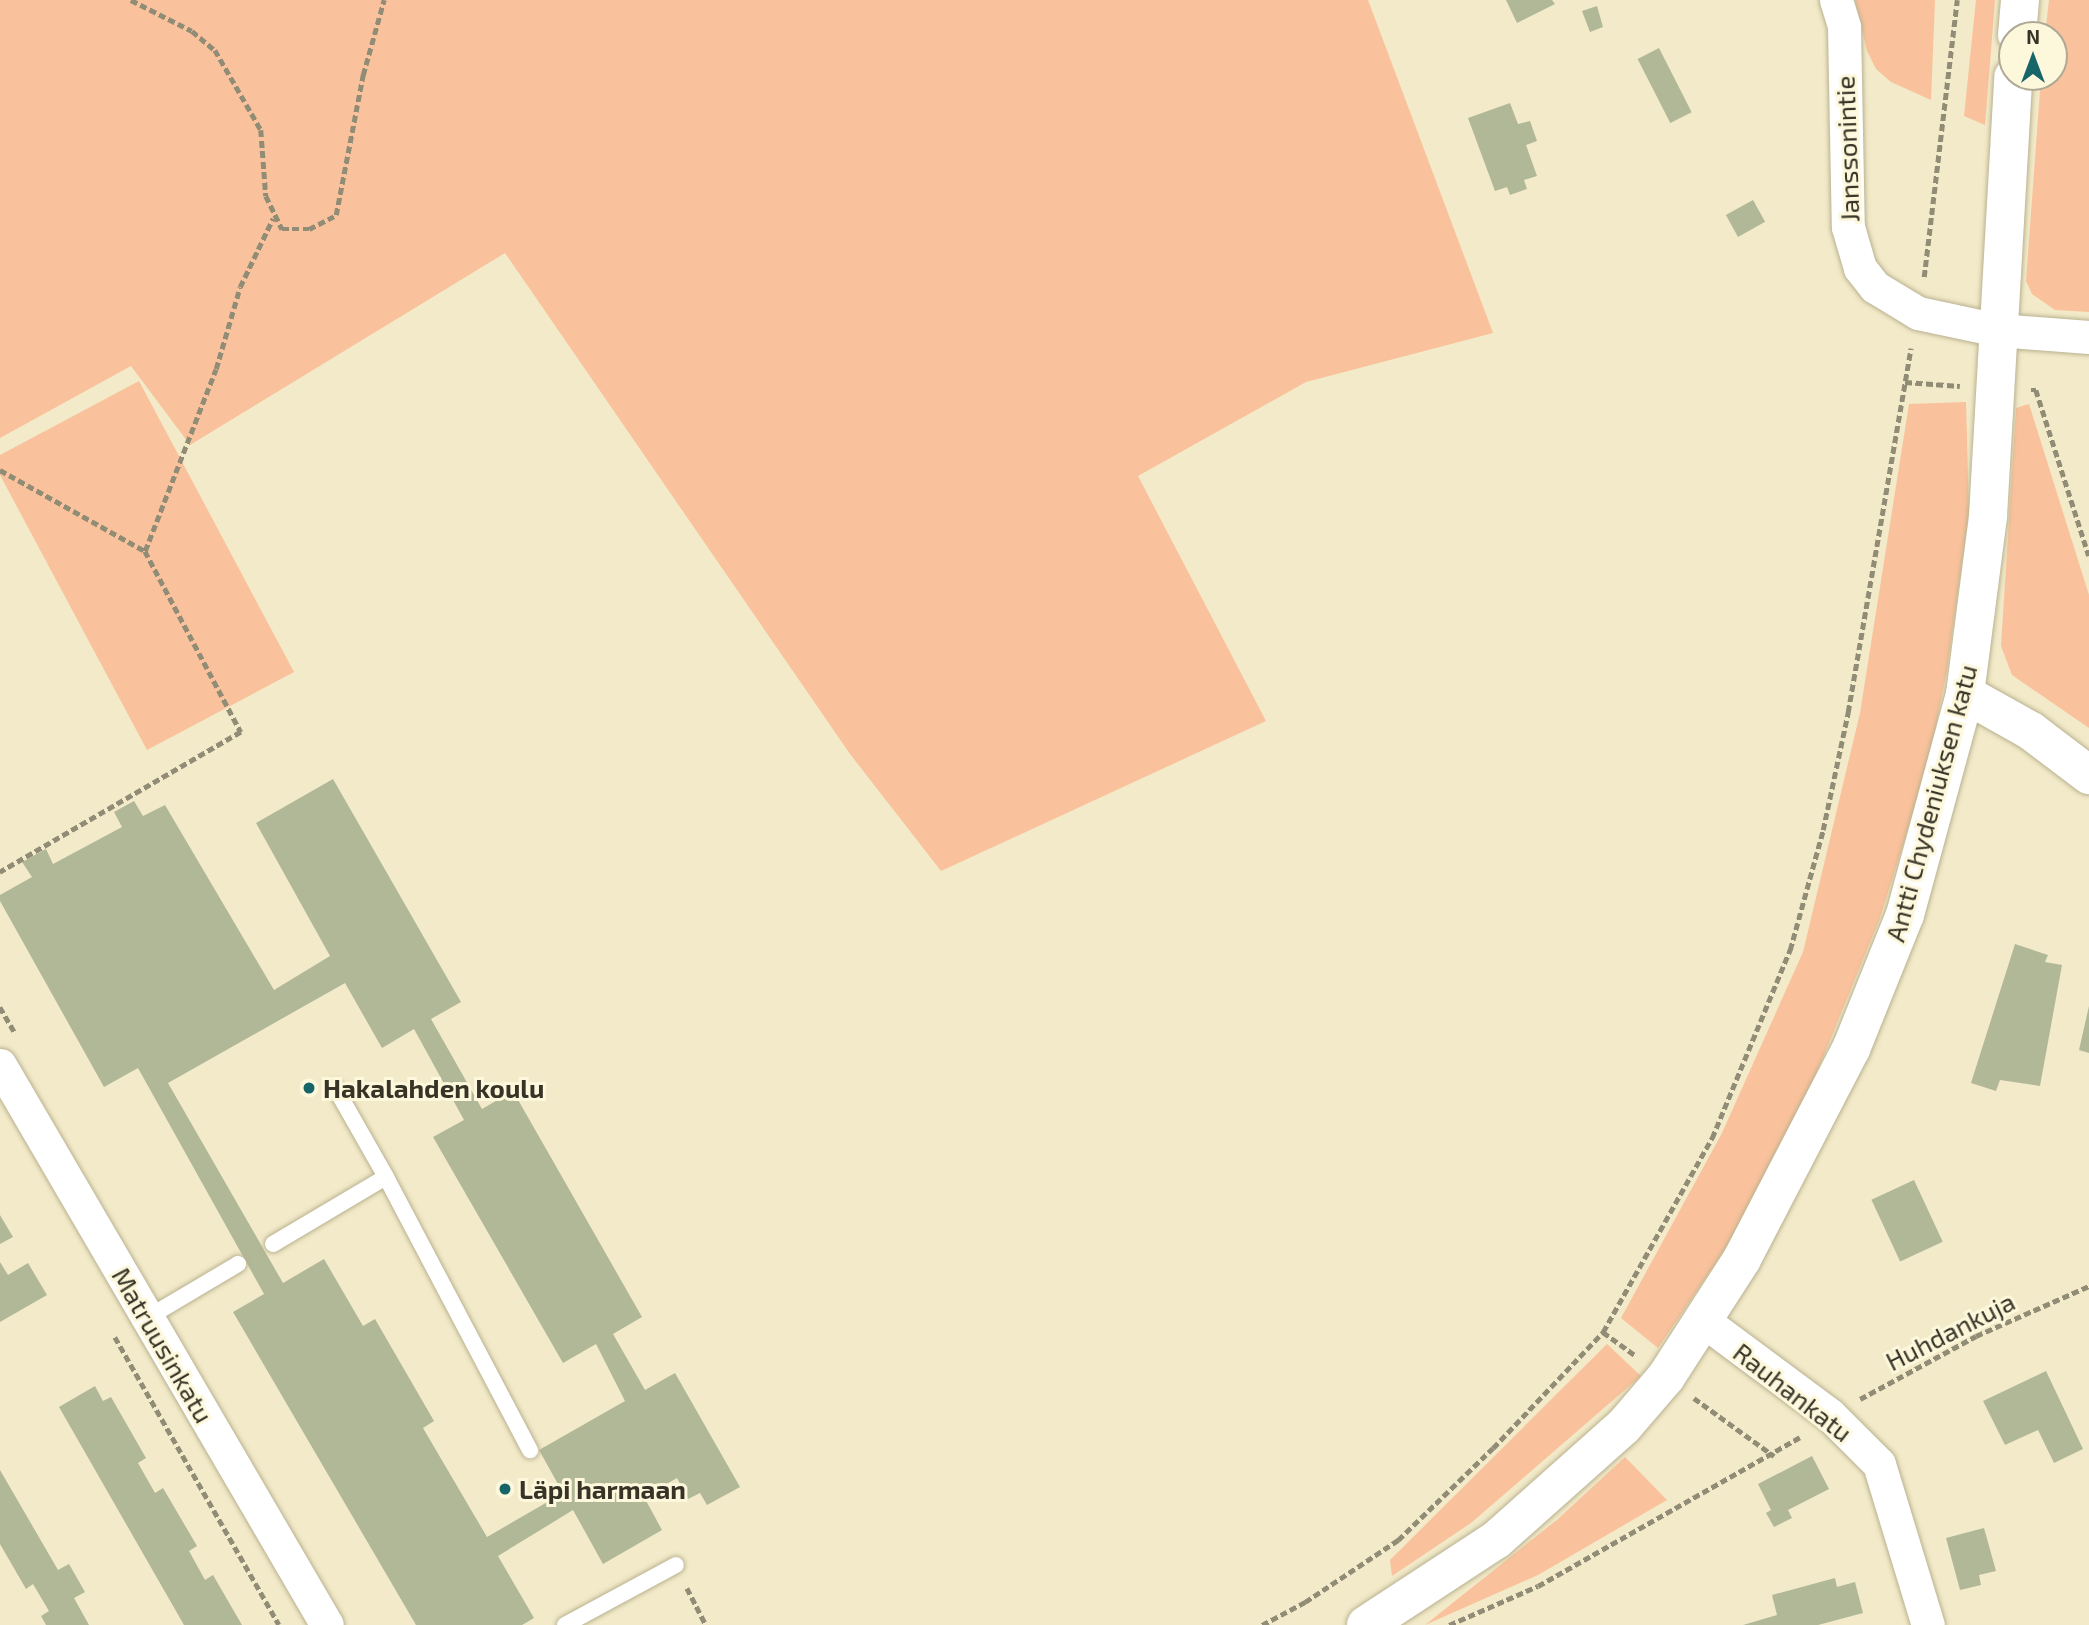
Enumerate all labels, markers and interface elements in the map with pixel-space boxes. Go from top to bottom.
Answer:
north arrow [1998,21,2068,91]
text: N [2026,25,2040,48]
street label: Janssonintie [1829,75,1865,223]
street label: Antti Chydeniuksen katu [1879,661,1983,945]
place label: Hakalahden koulu [323,1072,544,1104]
marker: Hakalahden koulu [301,1080,317,1096]
street label: Matruusinkatu [106,1262,220,1428]
street label: Huhdankuja [1880,1285,2020,1377]
street label: Rauhankatu [1727,1336,1859,1448]
place label: Läpi harmaan [519,1473,686,1505]
marker: Läpi harmaan [497,1481,513,1497]

